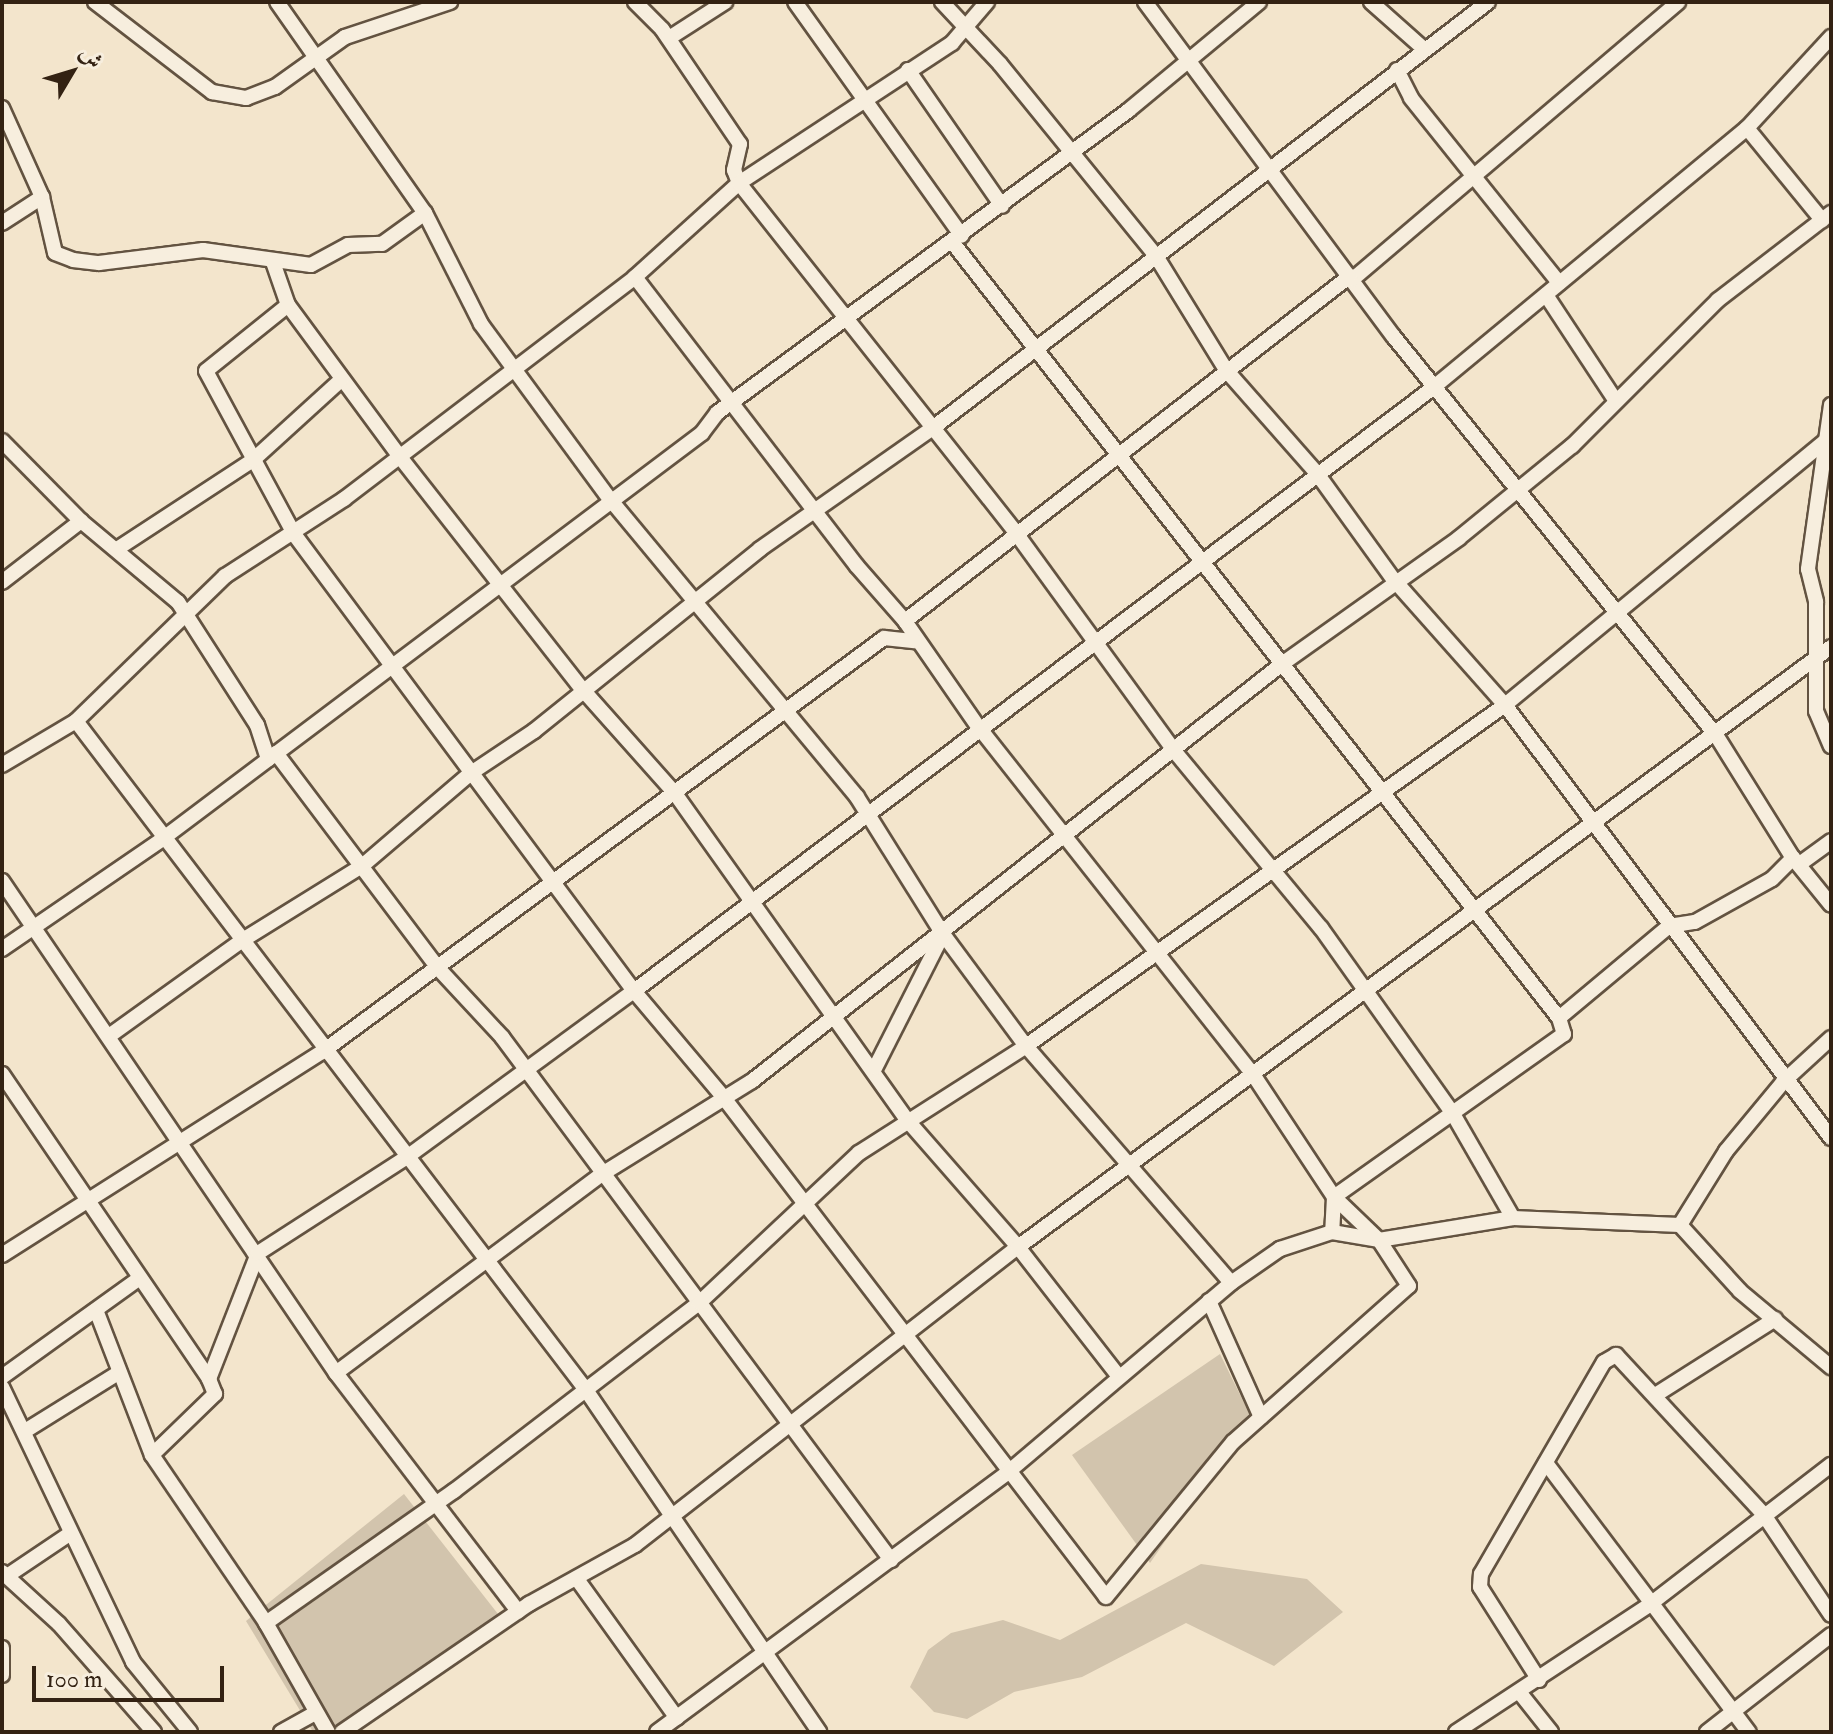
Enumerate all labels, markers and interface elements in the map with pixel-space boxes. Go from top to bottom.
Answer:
north arrow [32,32,112,112]
text: ش [73,40,109,74]
scale bar [36,1650,228,1700]
text: 100 m [46,1664,103,1695]

